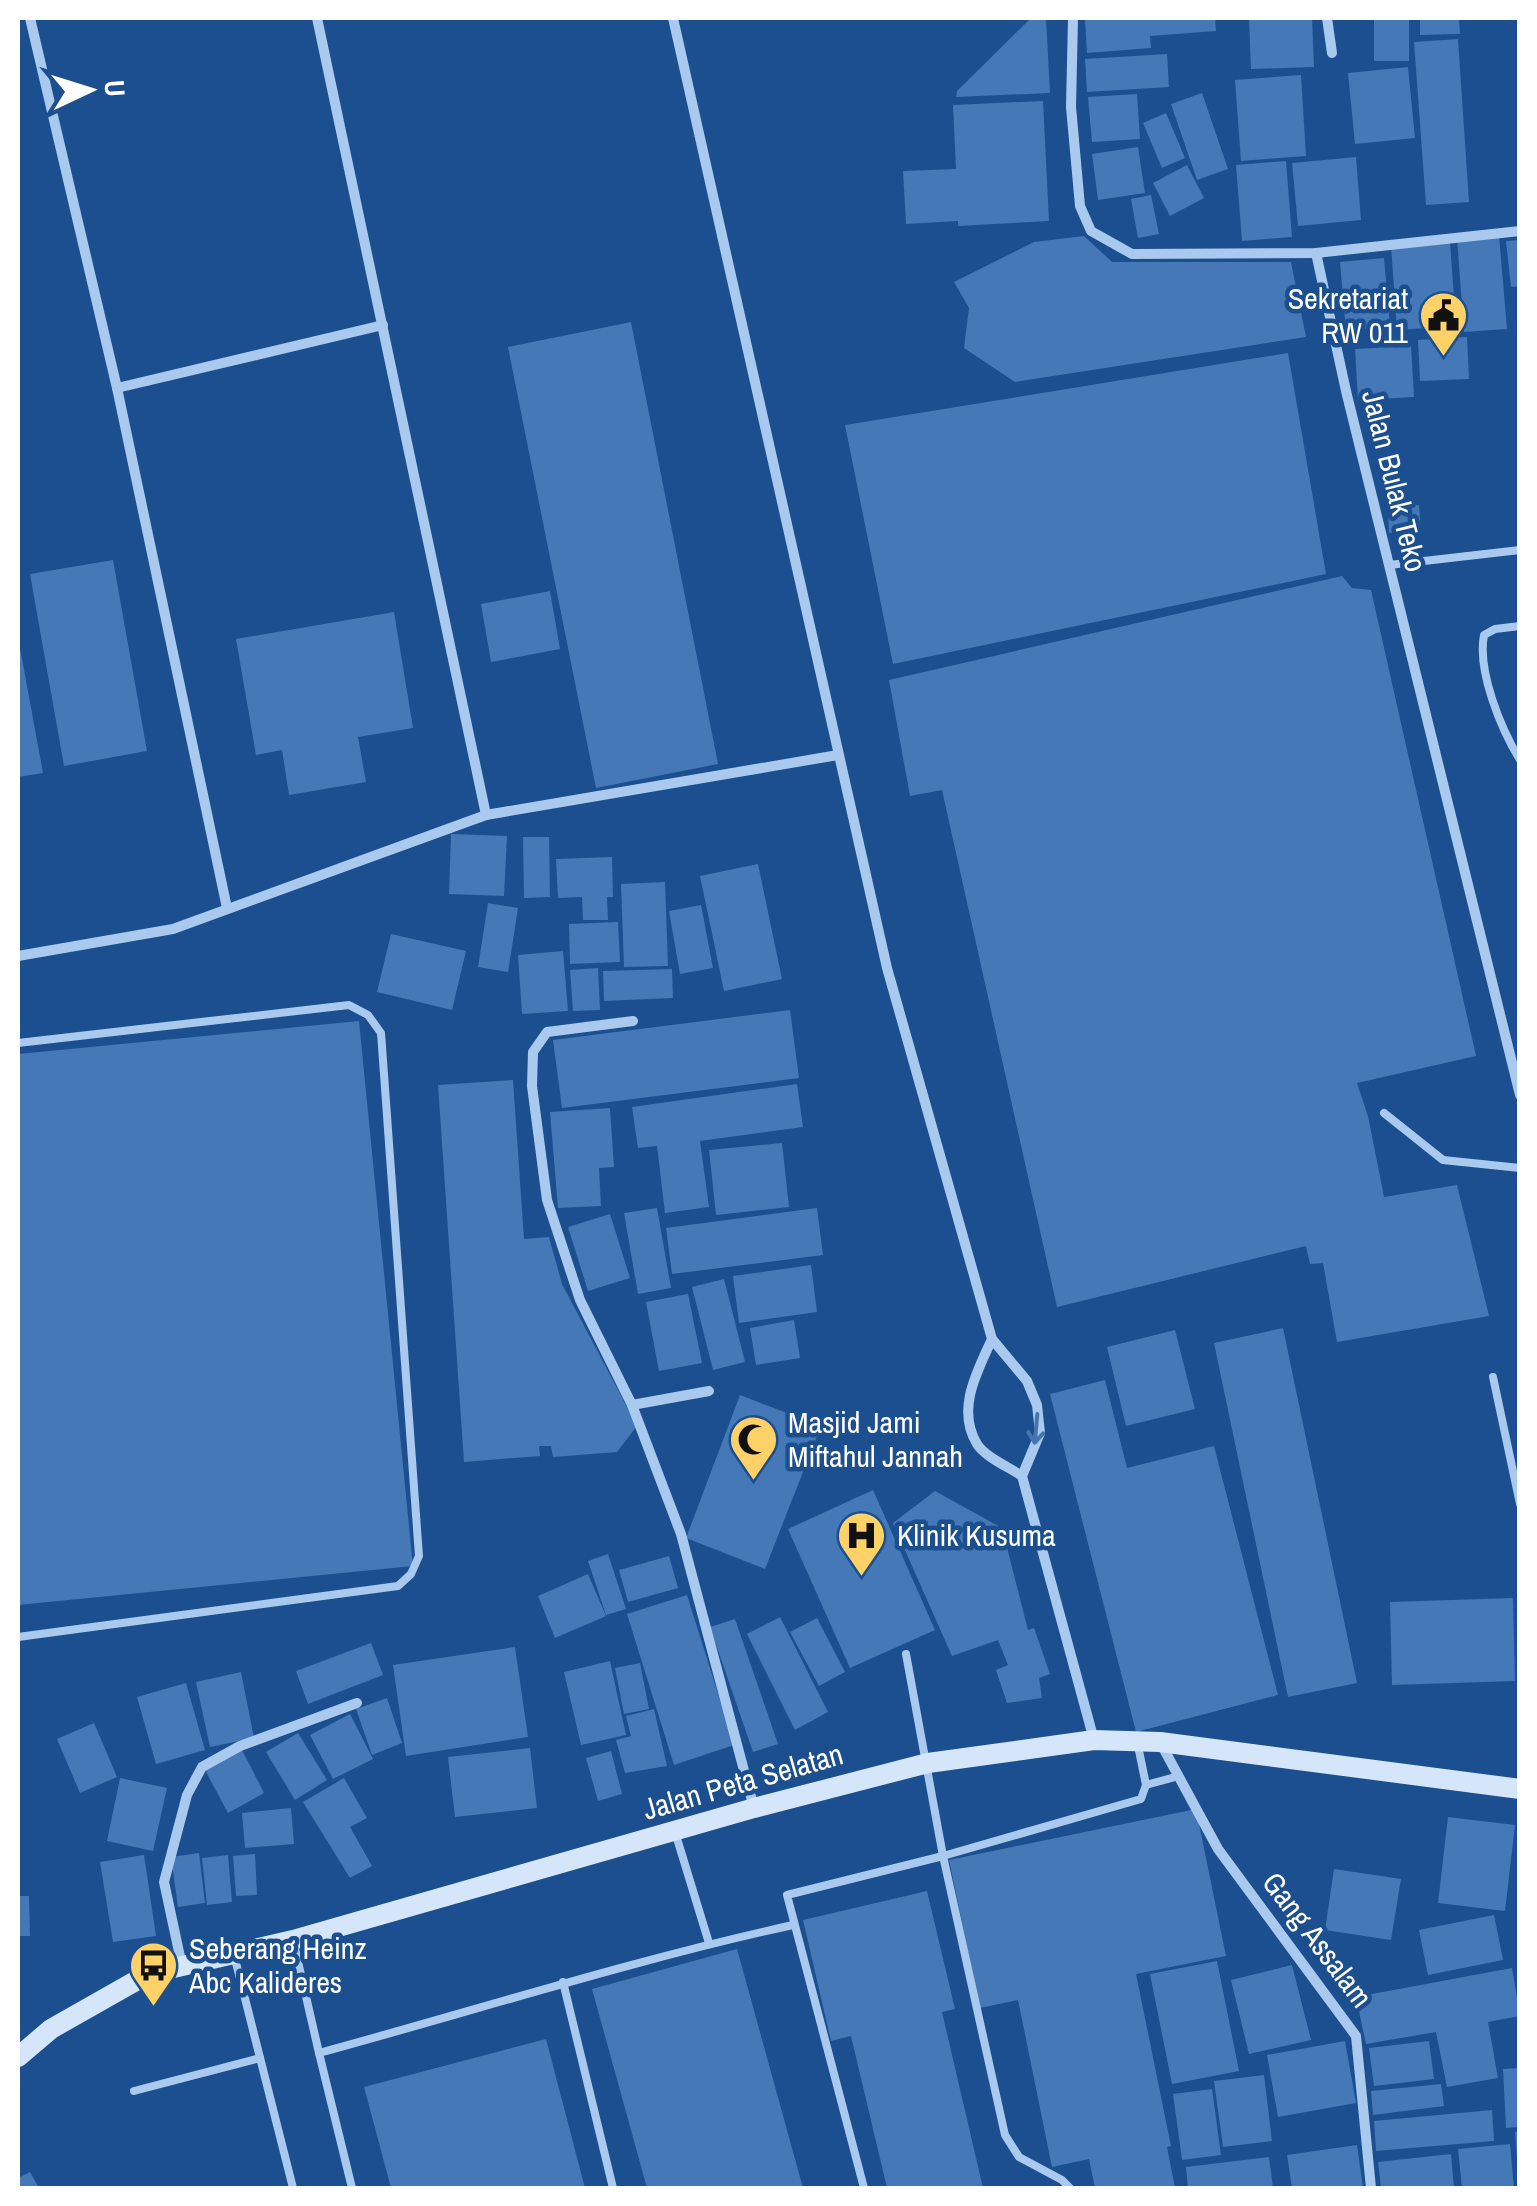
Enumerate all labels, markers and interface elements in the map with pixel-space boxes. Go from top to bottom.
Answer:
north arrow [40,40,140,140]
text: U [95,79,134,98]
place label: Sekretariat RW 011 [1288,278,1408,352]
public building icon: Sekretariat RW 011 [1417,290,1469,358]
street label: Jalan Bulak Teko [1353,386,1437,576]
place label: Masjid Jami Miftahul Jannah [788,1402,963,1476]
one-way arrow [1026,1412,1045,1445]
mosque icon: Masjid Jami Miftahul Jannah [727,1414,779,1482]
hospital icon: Klinik Kusuma [836,1510,888,1578]
place label: Klinik Kusuma [897,1515,1056,1555]
street label: Jalan Peta Selatan [638,1733,848,1829]
street label: Gang Assalam [1254,1863,1382,2015]
place label: Seberang Heinz Abc Kalideres [188,1928,367,2002]
bus stop icon: Seberang Heinz Abc Kalideres [128,1940,180,2008]

